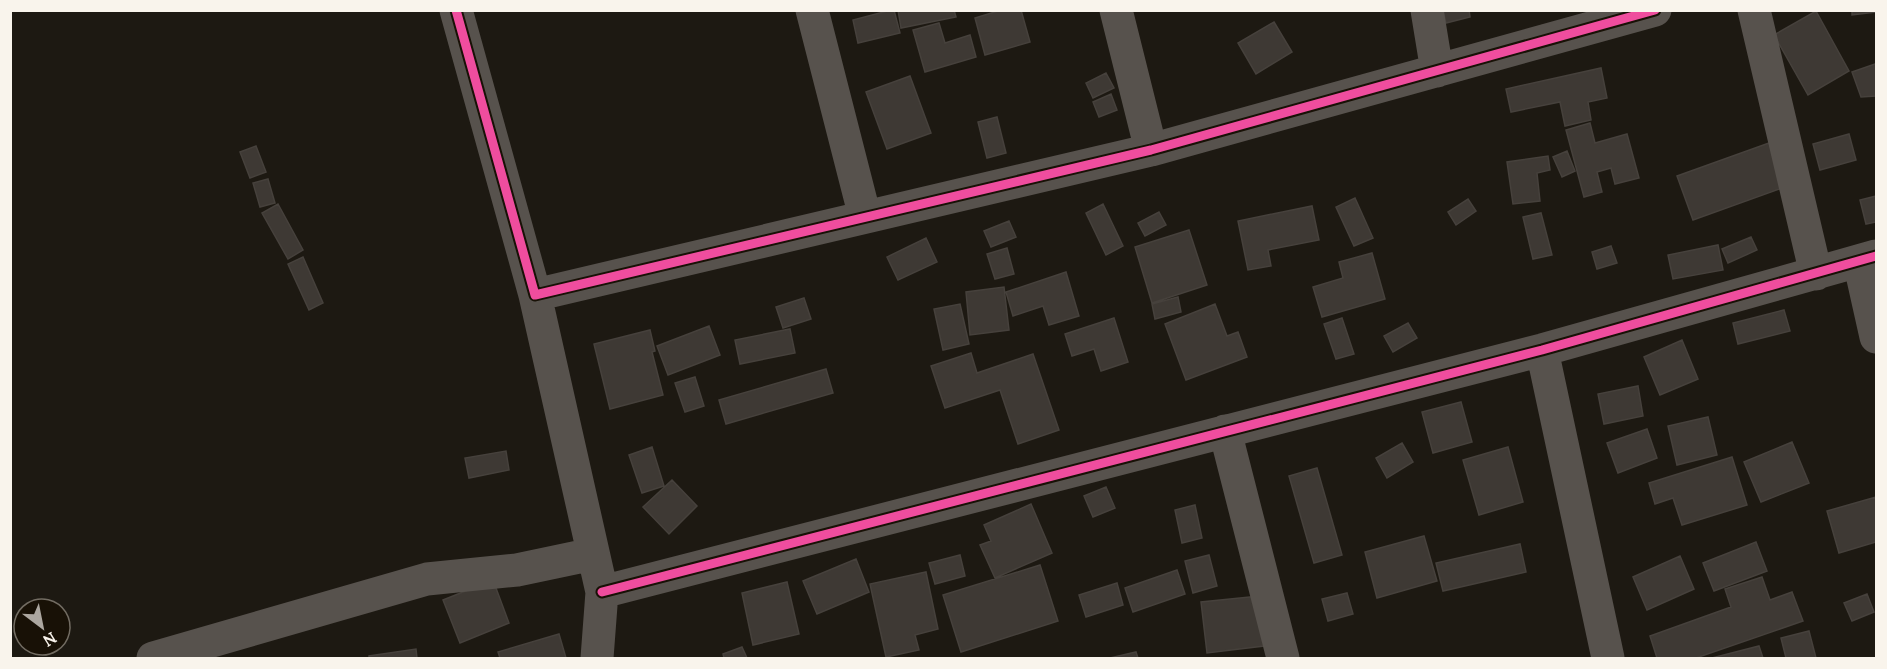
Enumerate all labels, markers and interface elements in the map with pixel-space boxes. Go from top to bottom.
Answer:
north arrow [12,597,72,657]
text: N [39,628,60,651]

